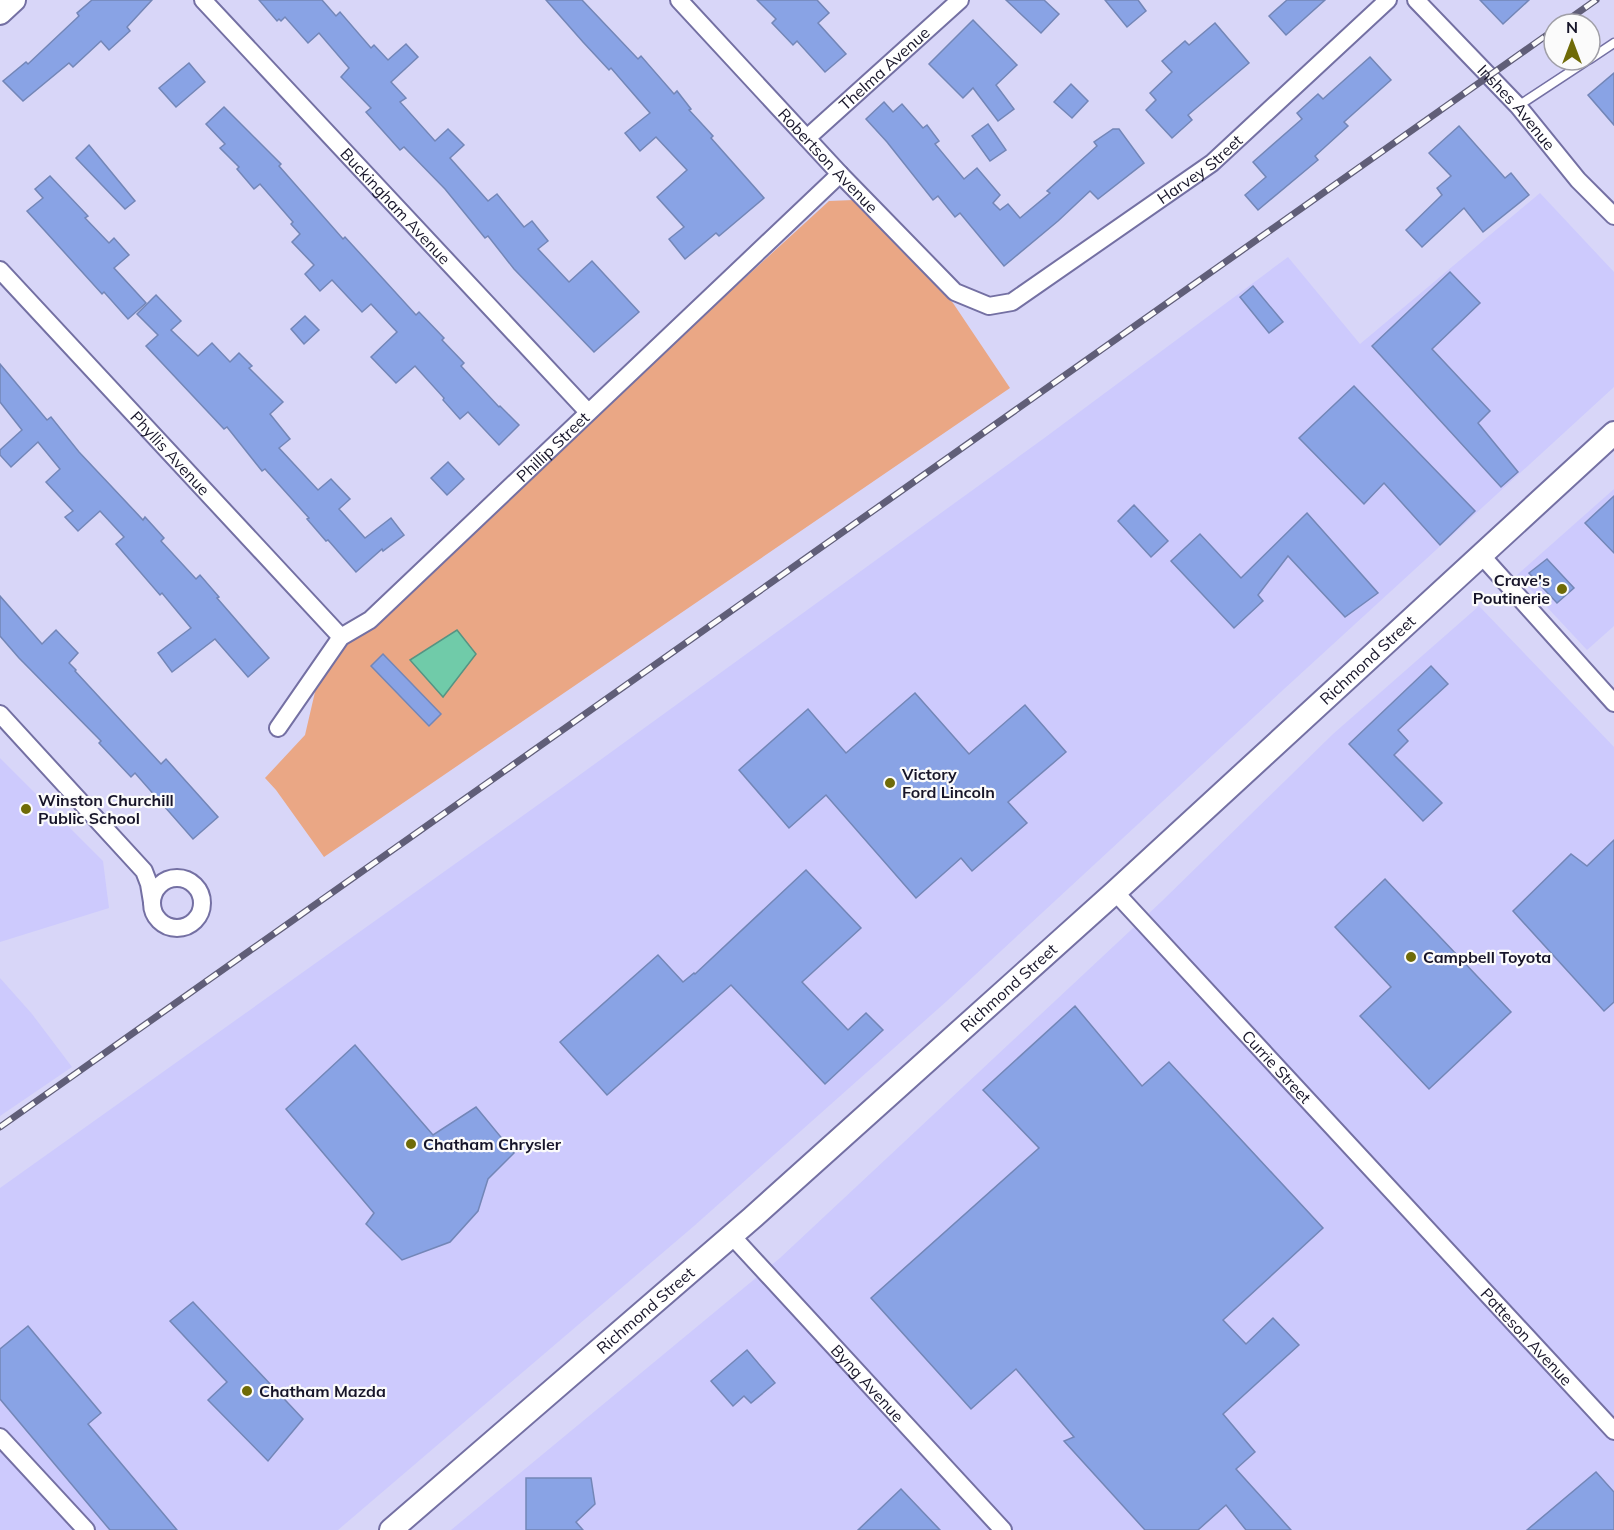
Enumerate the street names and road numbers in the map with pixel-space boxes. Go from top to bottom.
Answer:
street label: Thelma Avenue [835,22,934,114]
street label: Inshes Avenue [1473,60,1560,154]
street label: Robertson Avenue [774,104,882,217]
street label: Harvey Street [1153,130,1247,208]
street label: Buckingham Avenue [336,144,455,268]
street label: Phyllis Avenue [126,407,214,499]
street label: Phillip Street [512,407,594,486]
street label: Richmond Street [1315,611,1420,709]
street label: Richmond Street [956,939,1061,1036]
street label: Currie Street [1238,1026,1316,1108]
street label: Richmond Street [592,1262,699,1358]
street label: Patteson Avenue [1477,1284,1577,1390]
street label: Byng Avenue [827,1340,908,1426]

